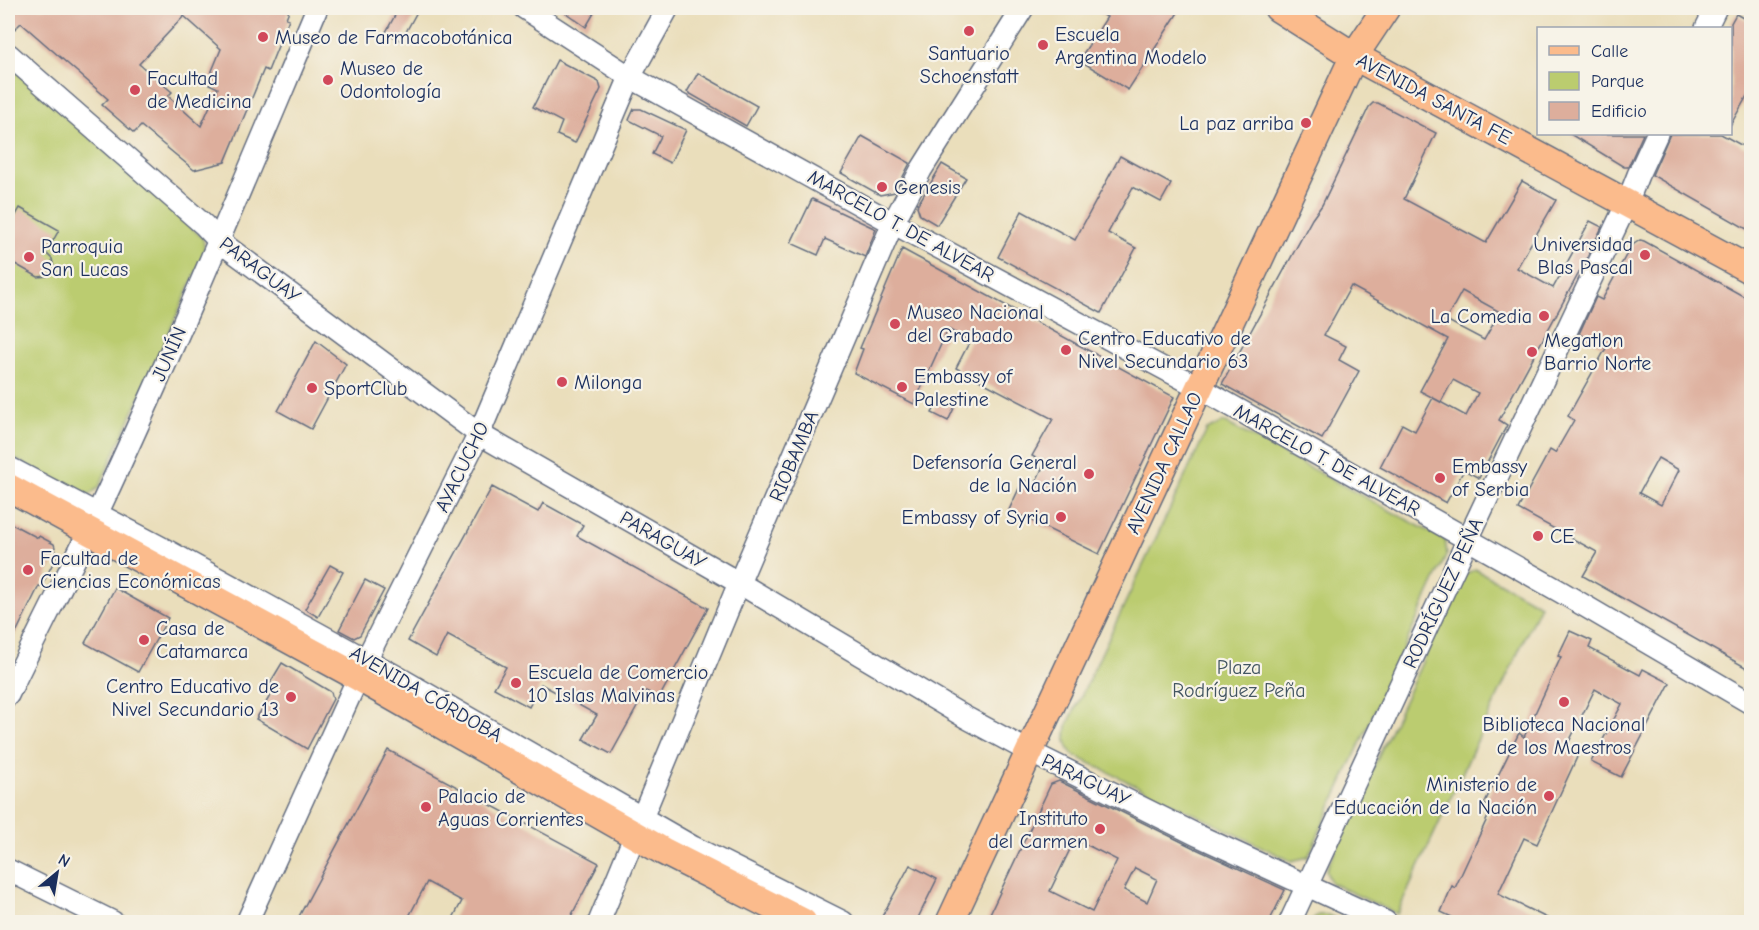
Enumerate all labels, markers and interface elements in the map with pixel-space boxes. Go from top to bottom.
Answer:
place label: Escuela Argentina Modelo [1055,23,1207,69]
marker: Santuario Schoenstatt [962,24,976,38]
place label: Museo de Farmacobotánica [275,26,513,49]
legend [1537,27,1732,135]
marker: Museo de Farmacobotánica [256,30,270,44]
marker: Escuela Argentina Modelo [1036,38,1050,52]
text: Calle [1591,41,1628,62]
place label: Santuario Schoenstatt [920,42,1019,88]
street label: AVENIDA SANTA FE [1353,49,1515,149]
place label: Museo de Odontología [340,57,441,103]
place label: Facultad de Medicina [147,67,252,113]
text: Parque [1591,71,1644,92]
marker: Museo de Odontología [321,73,335,87]
marker: Facultad de Medicina [128,83,142,97]
text: Edificio [1591,101,1647,122]
place label: La paz arriba [1179,112,1294,135]
marker: La paz arriba [1299,116,1313,130]
street label: MARCELO T. DE ALVEAR [804,165,998,287]
place label: Genesis [894,176,961,199]
marker: Genesis [875,180,889,194]
street label: PARAGUAY [215,232,305,308]
place label: Universidad Blas Pascal [1533,233,1633,279]
place label: Parroquia San Lucas [41,235,128,281]
marker: Universidad Blas Pascal [1638,248,1652,262]
marker: Parroquia San Lucas [22,250,36,264]
place label: Museo Nacional del Grabado [907,301,1044,347]
place label: La Comedia [1430,305,1532,328]
marker: La Comedia [1537,309,1551,323]
marker: Museo Nacional del Grabado [888,317,902,331]
street label: JUNÍN [147,323,191,385]
place label: Centro Educativo de Nivel Secundario 63 [1078,327,1251,373]
place label: Megatlon Barrio Norte [1544,329,1651,375]
marker: Centro Educativo de Nivel Secundario 63 [1059,343,1073,357]
marker: Megatlon Barrio Norte [1525,345,1539,359]
place label: Embassy of Palestine [914,365,1013,411]
place label: Milonga [574,371,642,394]
marker: Milonga [555,375,569,389]
place label: SportClub [324,377,407,400]
marker: Embassy of Palestine [895,380,909,394]
marker: SportClub [305,381,319,395]
street label: AVENIDA CALLAO [1121,388,1207,538]
street label: MARCELO T. DE ALVEAR [1230,399,1424,521]
street label: RIOBAMBA [764,407,824,505]
street label: AYACUCHO [430,418,494,516]
place label: Defensoría General de la Nación [912,451,1077,497]
place label: Embassy of Serbia [1452,455,1529,501]
marker: Defensoría General de la Nación [1082,467,1096,481]
marker: Embassy of Serbia [1433,471,1447,485]
street label: PARAGUAY [616,506,710,574]
place label: Embassy of Syria [902,506,1049,529]
marker: Embassy of Syria [1054,510,1068,524]
street label: RODRÍGUEZ PEÑA [1398,514,1488,672]
place label: CE [1550,525,1574,548]
marker: CE [1531,529,1545,543]
place label: Facultad de Ciencias Económicas [40,547,221,593]
marker: Facultad de Ciencias Económicas [21,563,35,577]
place label: Casa de Catamarca [156,617,248,663]
marker: Casa de Catamarca [137,633,151,647]
street label: AVENIDA CÓRDOBA [346,640,507,747]
park label: Plaza Rodríguez Peña [1172,656,1306,702]
place label: Escuela de Comercio 10 Islas Malvinas [528,661,708,707]
place label: Centro Educativo de Nivel Secundario 13 [106,675,279,721]
marker: Escuela de Comercio 10 Islas Malvinas [509,676,523,690]
marker: Centro Educativo de Nivel Secundario 13 [284,690,298,704]
marker: Biblioteca Nacional de los Maestros [1557,695,1571,709]
place label: Biblioteca Nacional de los Maestros [1483,713,1645,759]
street label: PARAGUAY [1038,749,1134,811]
place label: Ministerio de Educación de la Nación [1334,773,1537,819]
place label: Palacio de Aguas Corrientes [438,785,584,831]
marker: Ministerio de Educación de la Nación [1542,789,1556,803]
marker: Palacio de Aguas Corrientes [419,800,433,814]
place label: Instituto del Carmen [988,807,1088,853]
marker: Instituto del Carmen [1093,822,1107,836]
north arrow [27,843,87,903]
text: N [55,850,73,871]

